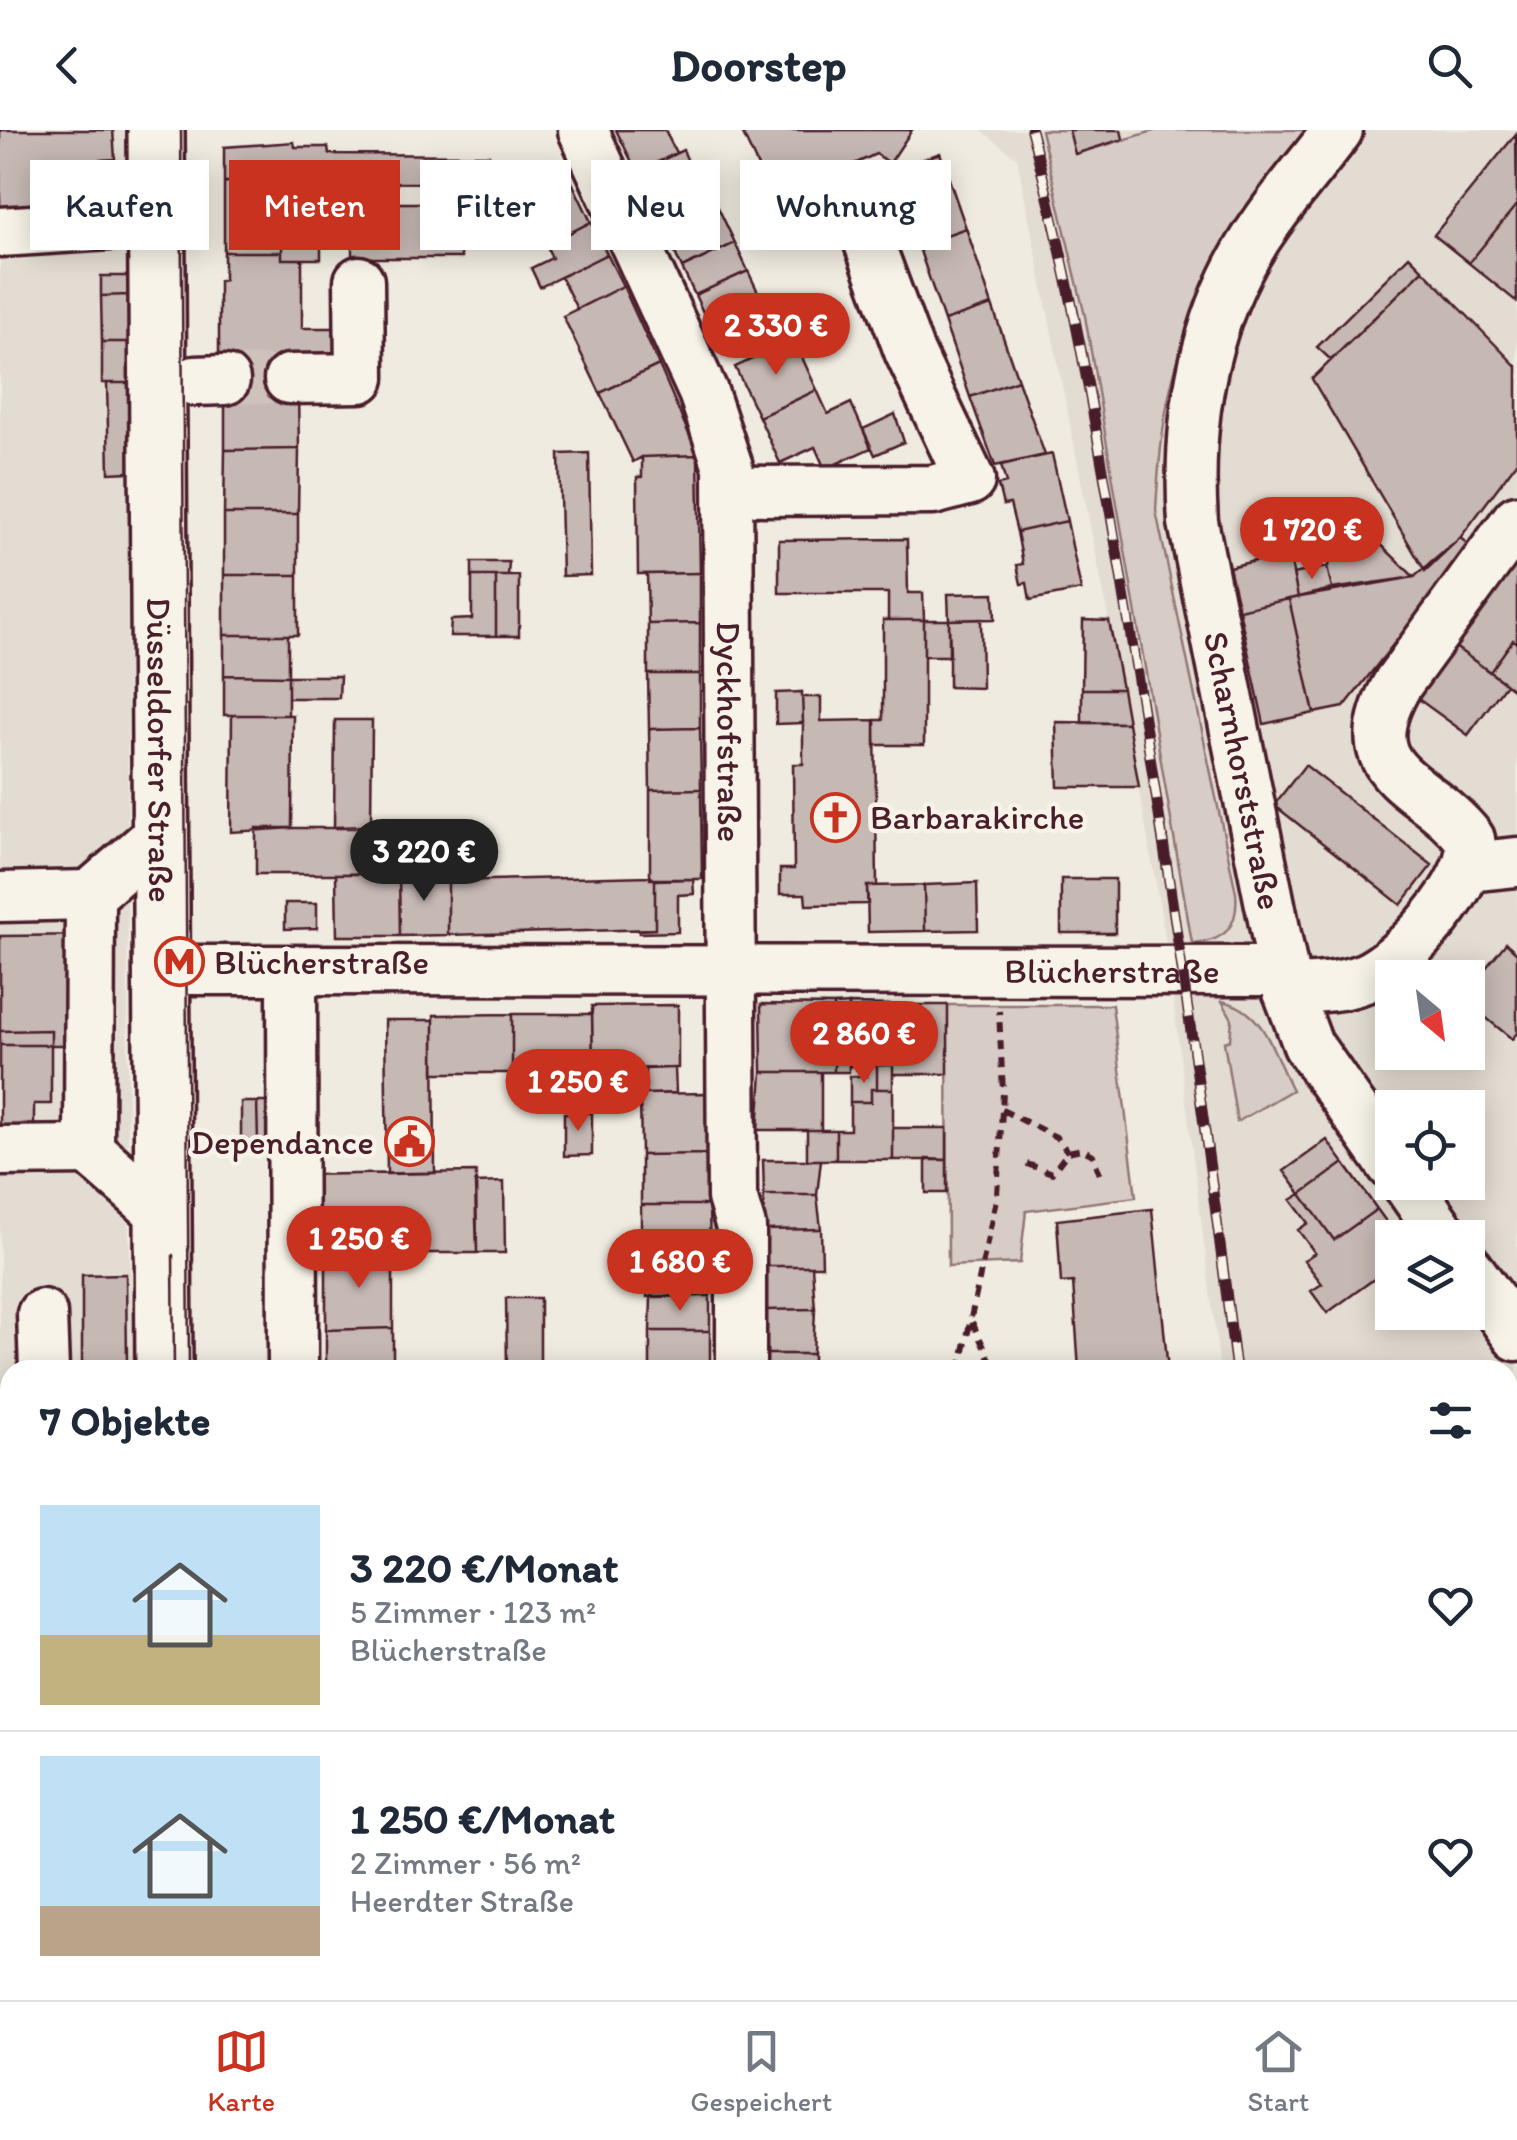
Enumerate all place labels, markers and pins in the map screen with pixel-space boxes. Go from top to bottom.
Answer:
pin: 2 330 € [684,293,868,378]
pin: 1 720 € [1220,497,1404,582]
church icon: Barbarakirche [809,791,861,843]
place label: Barbarakirche [870,796,1084,838]
pin: 3 220 € [332,819,516,904]
metro station icon: Blücherstraße [153,936,205,988]
place label: Blücherstraße [214,941,429,983]
pin: 2 860 € [772,1001,956,1086]
pin: 1 250 € [486,1049,670,1134]
public building icon: Dependance [383,1116,435,1168]
place label: Dependance [191,1121,374,1163]
pin: 1 250 € [267,1206,451,1291]
pin: 1 680 € [588,1229,772,1314]

